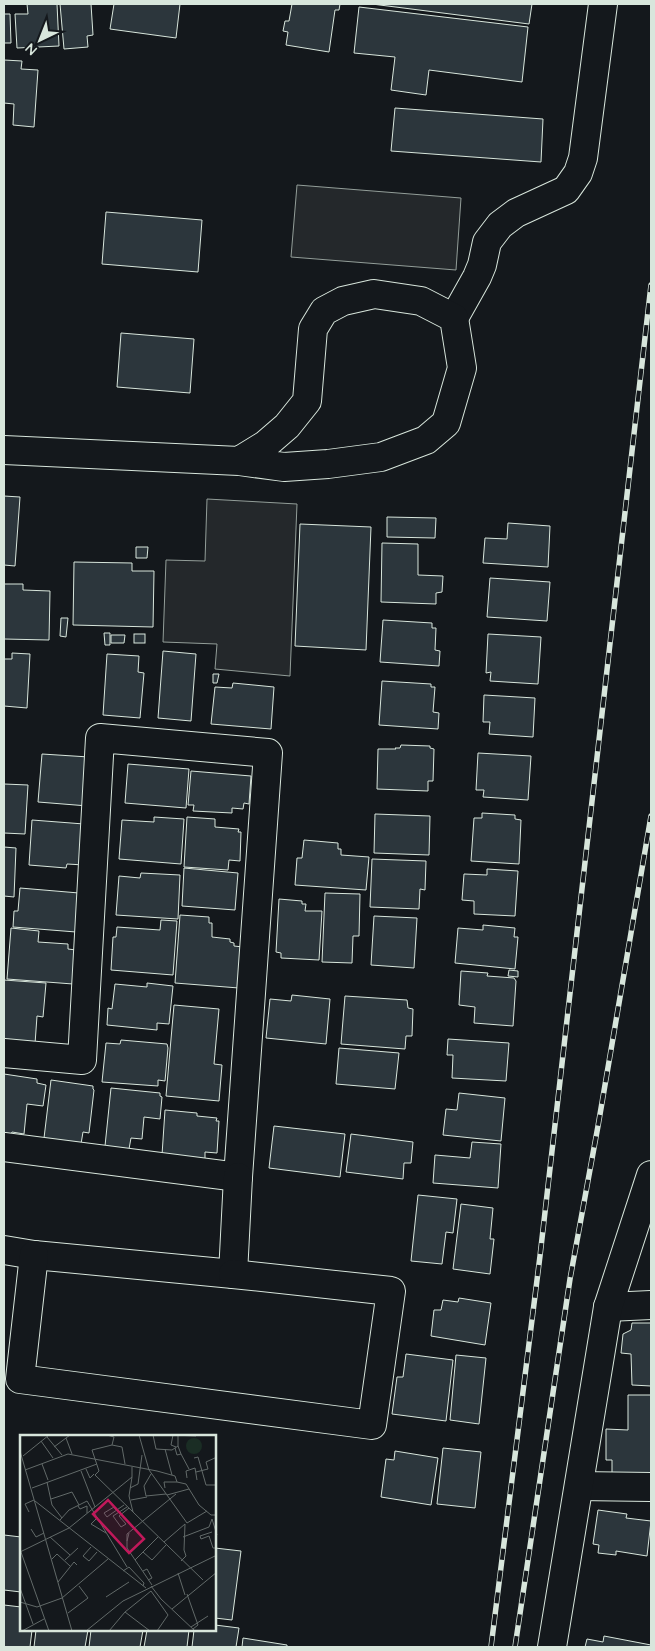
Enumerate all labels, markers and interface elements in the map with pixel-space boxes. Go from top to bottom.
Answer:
north arrow [15,15,65,65]
text: N [21,39,41,60]
inset map [20,1435,216,1631]

